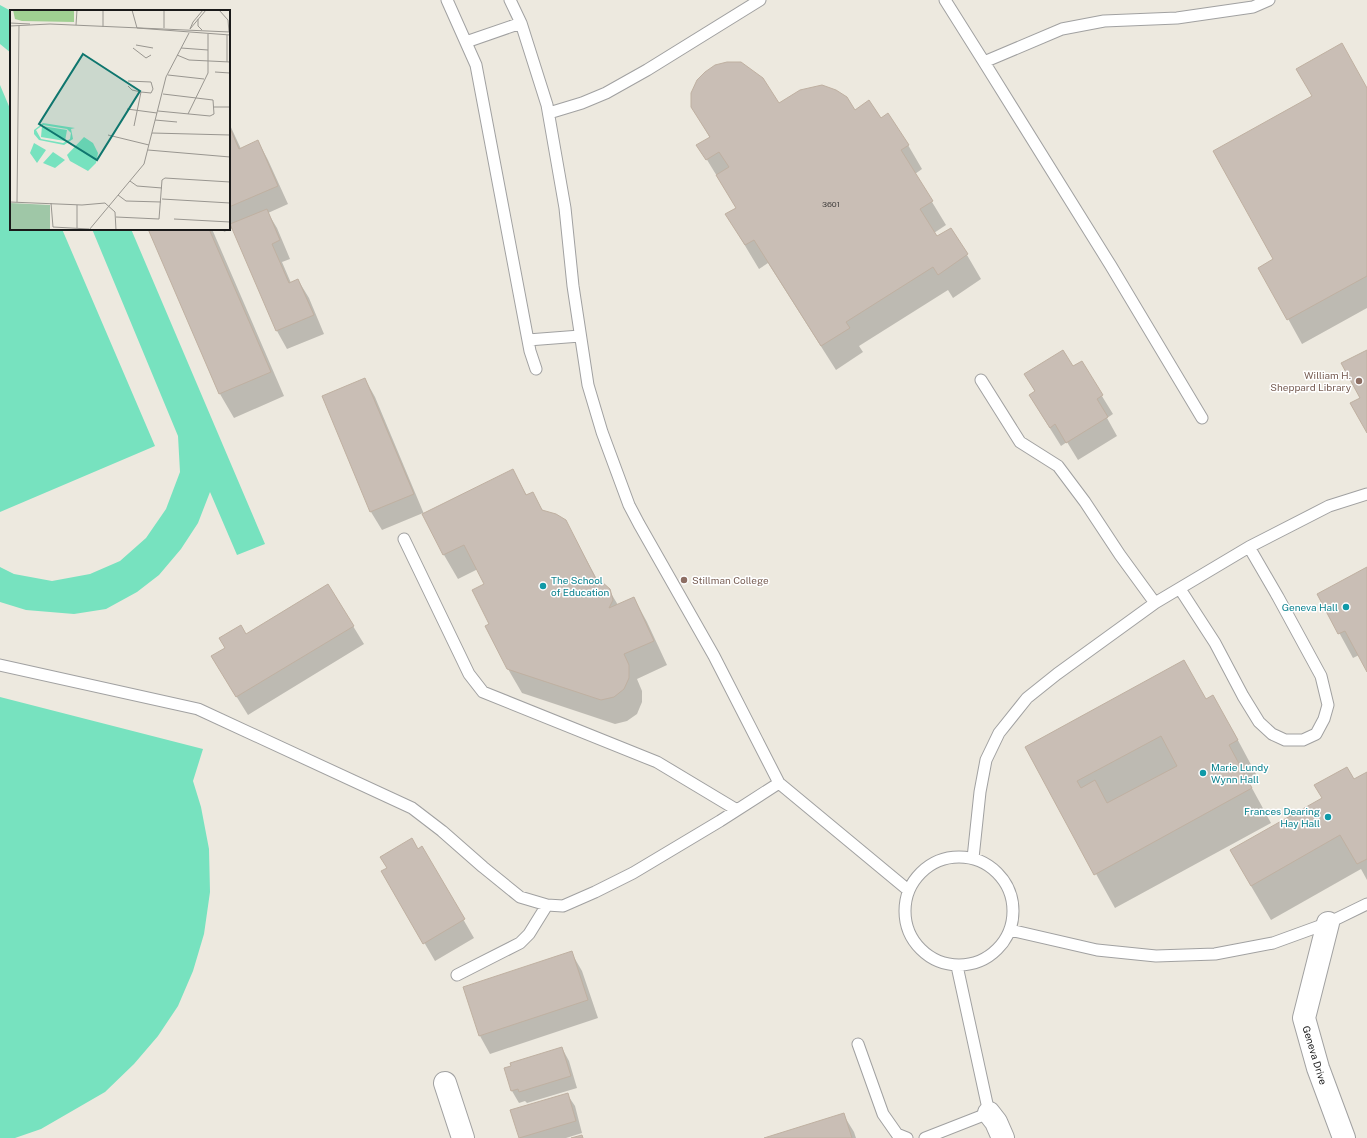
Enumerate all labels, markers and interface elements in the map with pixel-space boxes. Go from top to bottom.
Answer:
inset map [10,10,230,230]
house number: 3601 [822,199,840,209]
place label: William H. Sheppard Library [1270,369,1352,393]
marker: William H. Sheppard Library [1354,376,1364,386]
place label: The School of Education [551,574,609,598]
place label: Stillman College [692,574,769,586]
marker: Stillman College [679,575,689,585]
marker: The School of Education [538,581,548,591]
place label: Geneva Hall [1282,601,1338,613]
marker: Geneva Hall [1341,602,1351,612]
place label: Marie Lundy Wynn Hall [1211,761,1269,785]
marker: Marie Lundy Wynn Hall [1198,768,1208,778]
place label: Frances Dearing Hay Hall [1244,805,1320,829]
marker: Frances Dearing Hay Hall [1323,812,1333,822]
street label: Geneva Drive [1300,1024,1330,1086]

